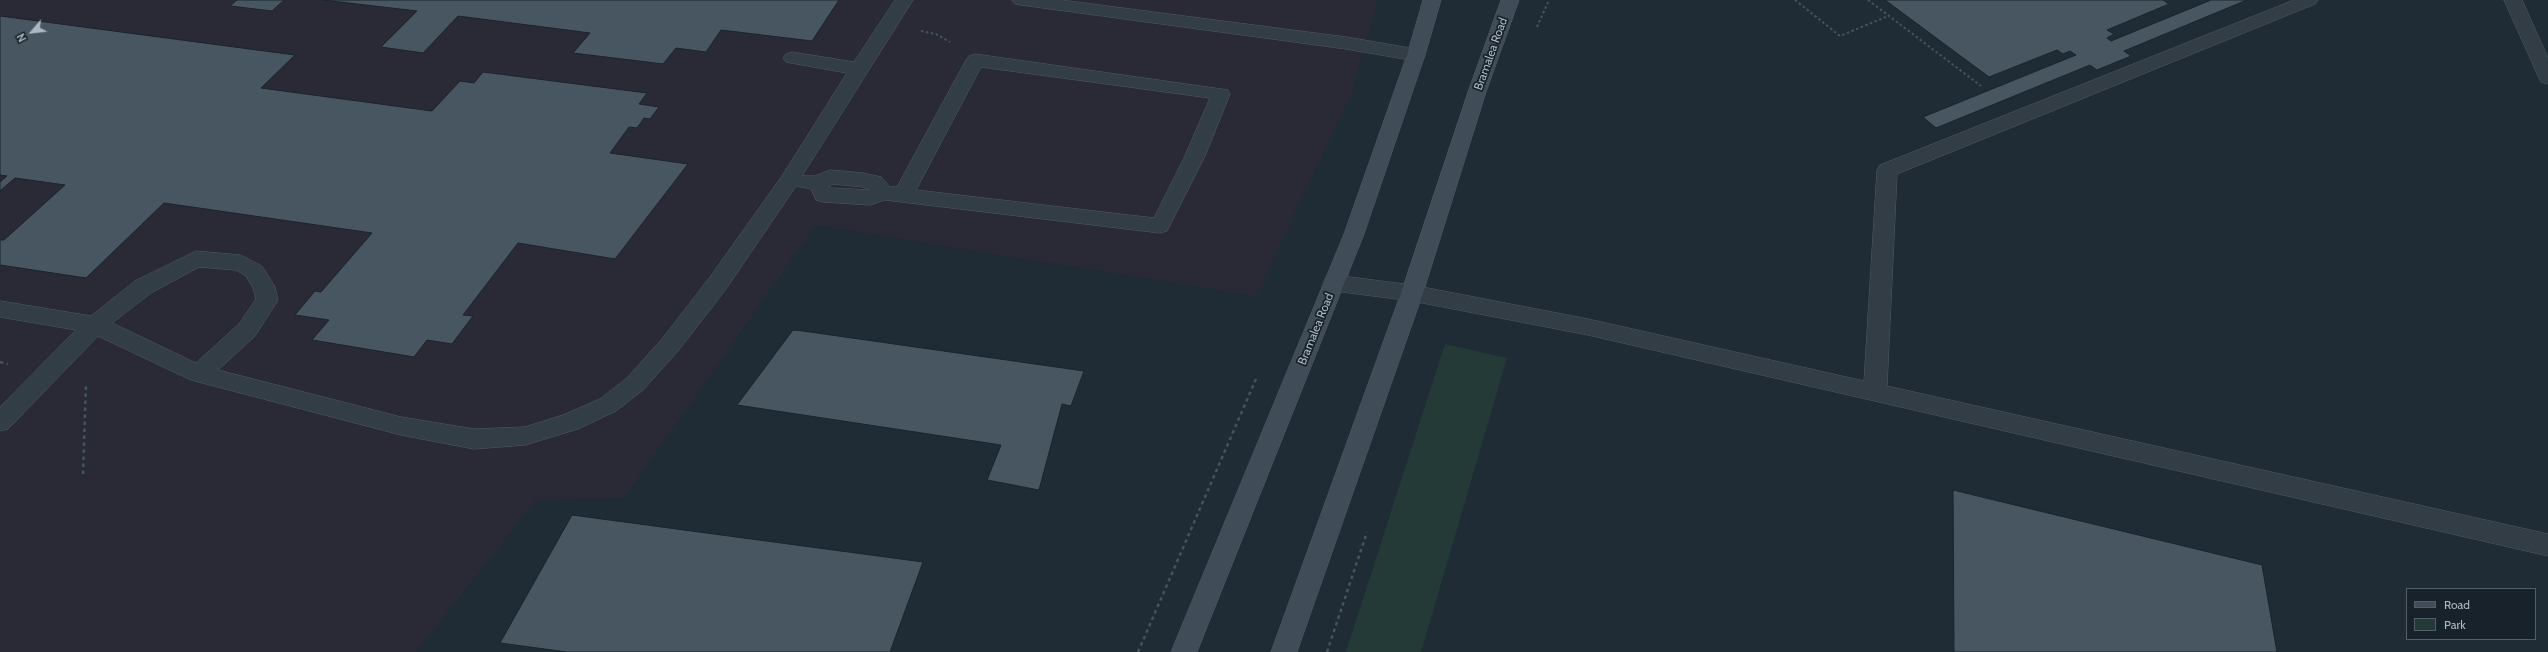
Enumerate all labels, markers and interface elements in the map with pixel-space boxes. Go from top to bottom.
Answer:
north arrow [12,12,52,52]
street label: Bramalea Road [1471,16,1511,92]
text: N [13,31,29,44]
street label: Bramalea Road [1295,291,1337,367]
legend [2406,588,2536,640]
text: Road [2444,597,2470,612]
text: Park [2444,617,2466,632]

